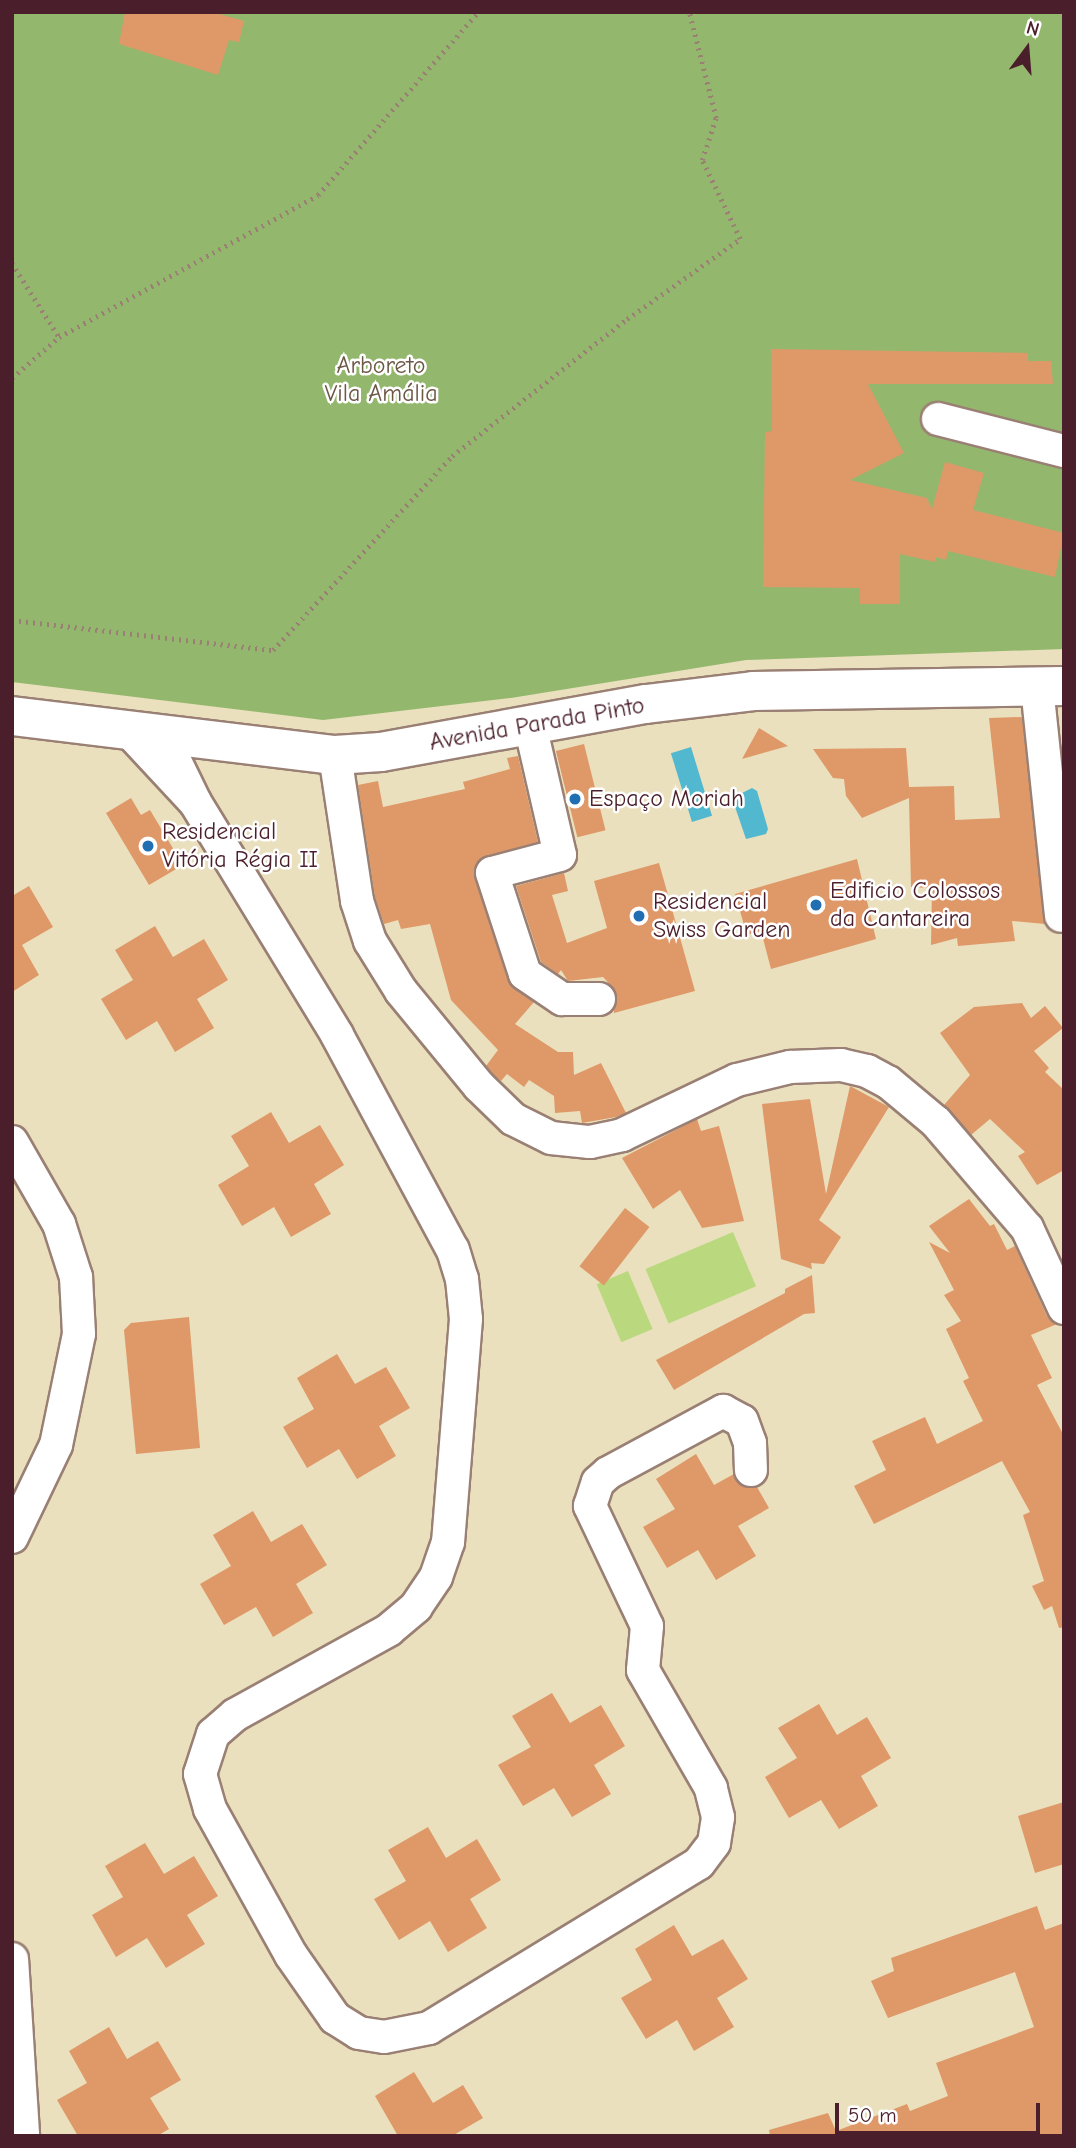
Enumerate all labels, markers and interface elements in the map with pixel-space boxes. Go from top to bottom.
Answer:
north arrow [992,14,1062,84]
text: N [1024,17,1042,41]
park label: Arboreto Vila Amália [324,352,438,408]
street label: Avenida Parada Pinto [427,691,647,757]
place label: Espaço Moriah [589,785,744,813]
marker: Espaço Moriah [567,791,583,807]
place label: Residencial Vitória Régia II [162,818,318,874]
marker: Residencial Vitória Régia II [140,838,156,854]
place label: Edificio Colossos da Cantareira [830,877,1000,933]
place label: Residencial Swiss Garden [653,888,790,944]
marker: Edificio Colossos da Cantareira [808,897,824,913]
marker: Residencial Swiss Garden [631,908,647,924]
scale bar [838,2088,1043,2132]
text: 50 m [848,2103,897,2127]

